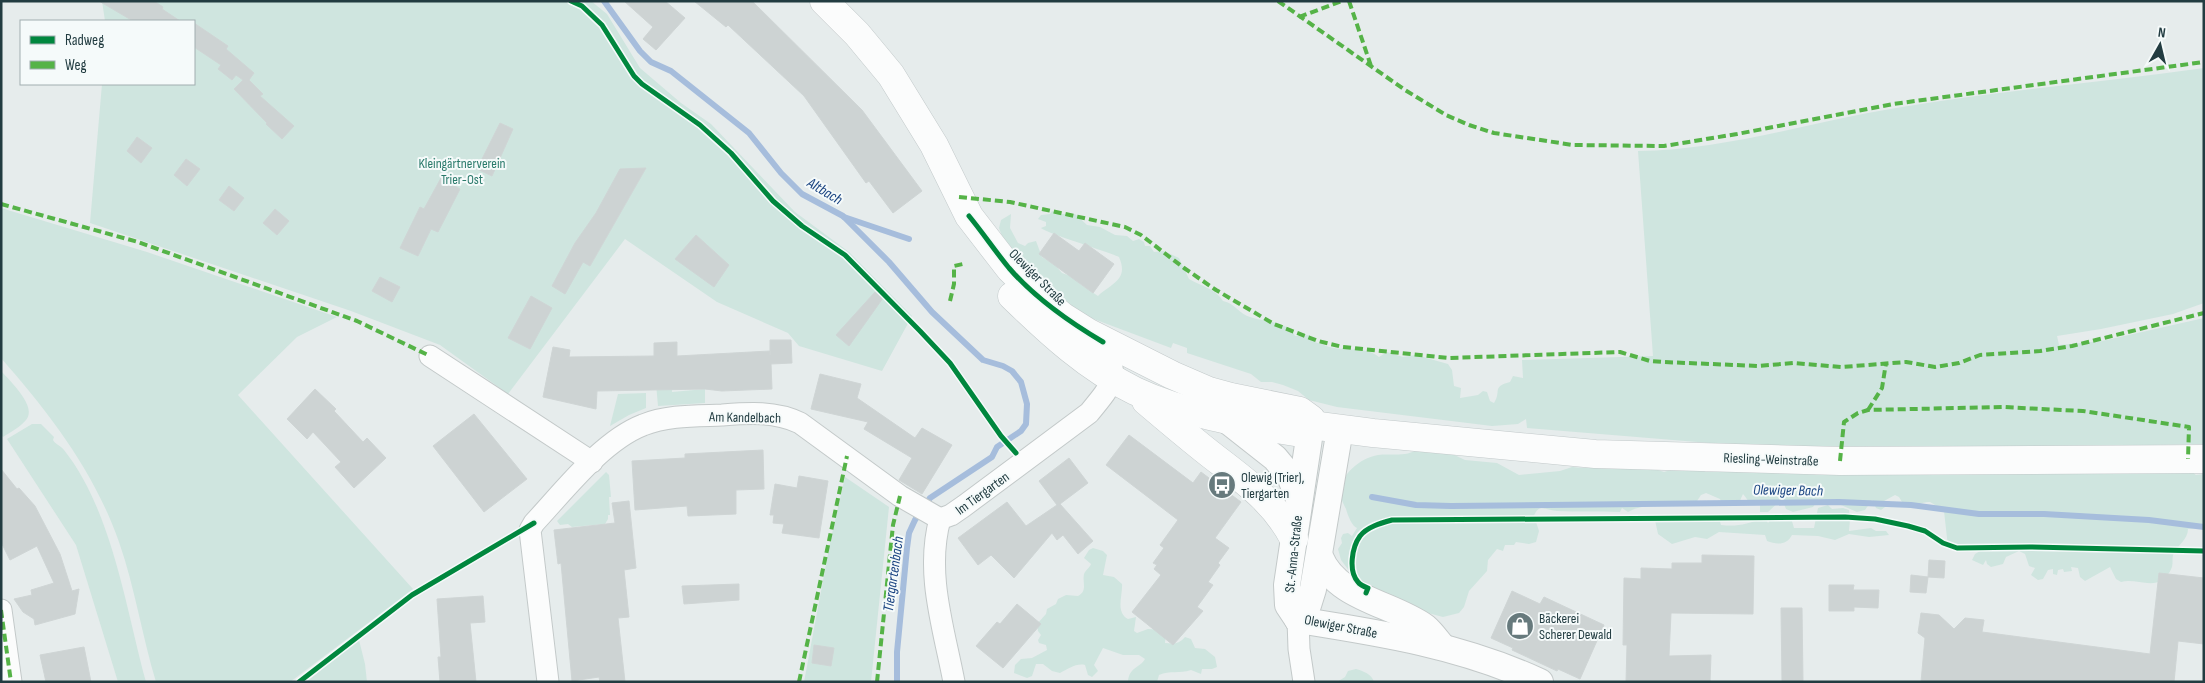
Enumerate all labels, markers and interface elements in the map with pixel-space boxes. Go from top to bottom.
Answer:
legend [20,20,195,85]
north arrow [2135,20,2185,70]
text: N [2157,24,2167,42]
text: Radweg [65,31,104,50]
text: Weg [65,56,87,75]
park label: Kleingärtnerverein Trier-Ost [418,155,506,188]
water label: Altbach [803,173,846,209]
street label: Olewiger Straße [1006,245,1070,309]
street label: Am Kandelbach [708,408,781,427]
street label: Riesling-Weinstraße [1723,449,1819,470]
street label: Im Tiergarten [952,468,1013,519]
place label: Olewig (Trier), Tiergarten [1241,469,1305,502]
bus stop icon: Olewig (Trier), Tiergarten [1207,470,1237,500]
water label: Olewiger Bach [1753,480,1823,501]
street label: St.-Anna-Straße [1281,515,1306,594]
water label: Tiergartenbach [879,535,908,613]
place label: Bäckerei Scherer Dewald [1539,610,1612,643]
street label: Olewiger Straße [1303,611,1379,642]
shop icon: Bäckerei Scherer Dewald [1505,611,1535,641]

